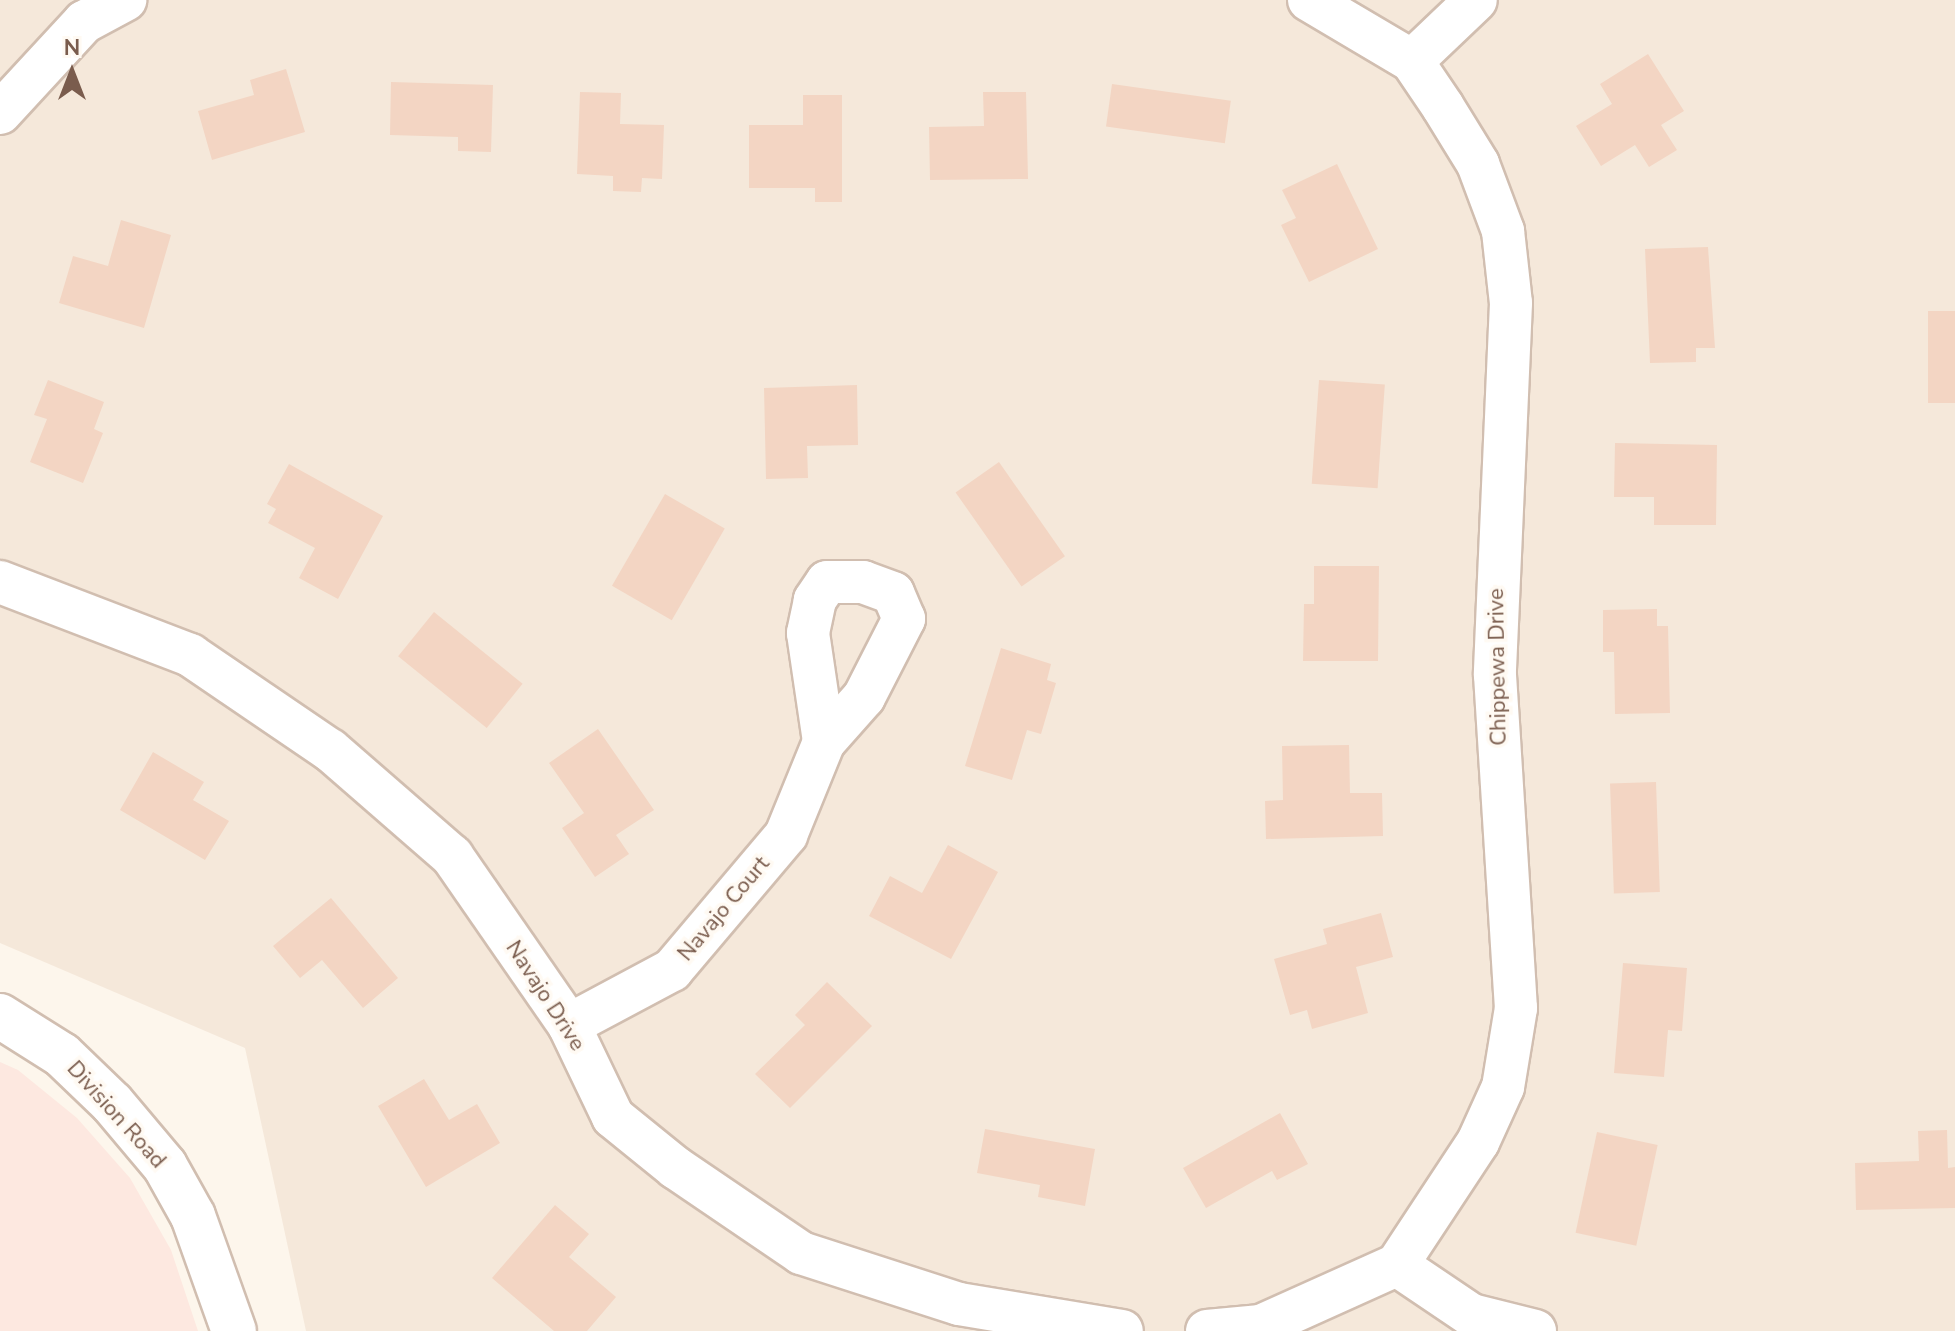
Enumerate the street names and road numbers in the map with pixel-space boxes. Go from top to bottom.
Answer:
street label: Chippewa Drive [1483,588,1513,746]
street label: Navajo Court [673,851,775,967]
street label: Navajo Drive [500,936,590,1056]
street label: Division Road [61,1056,171,1174]

